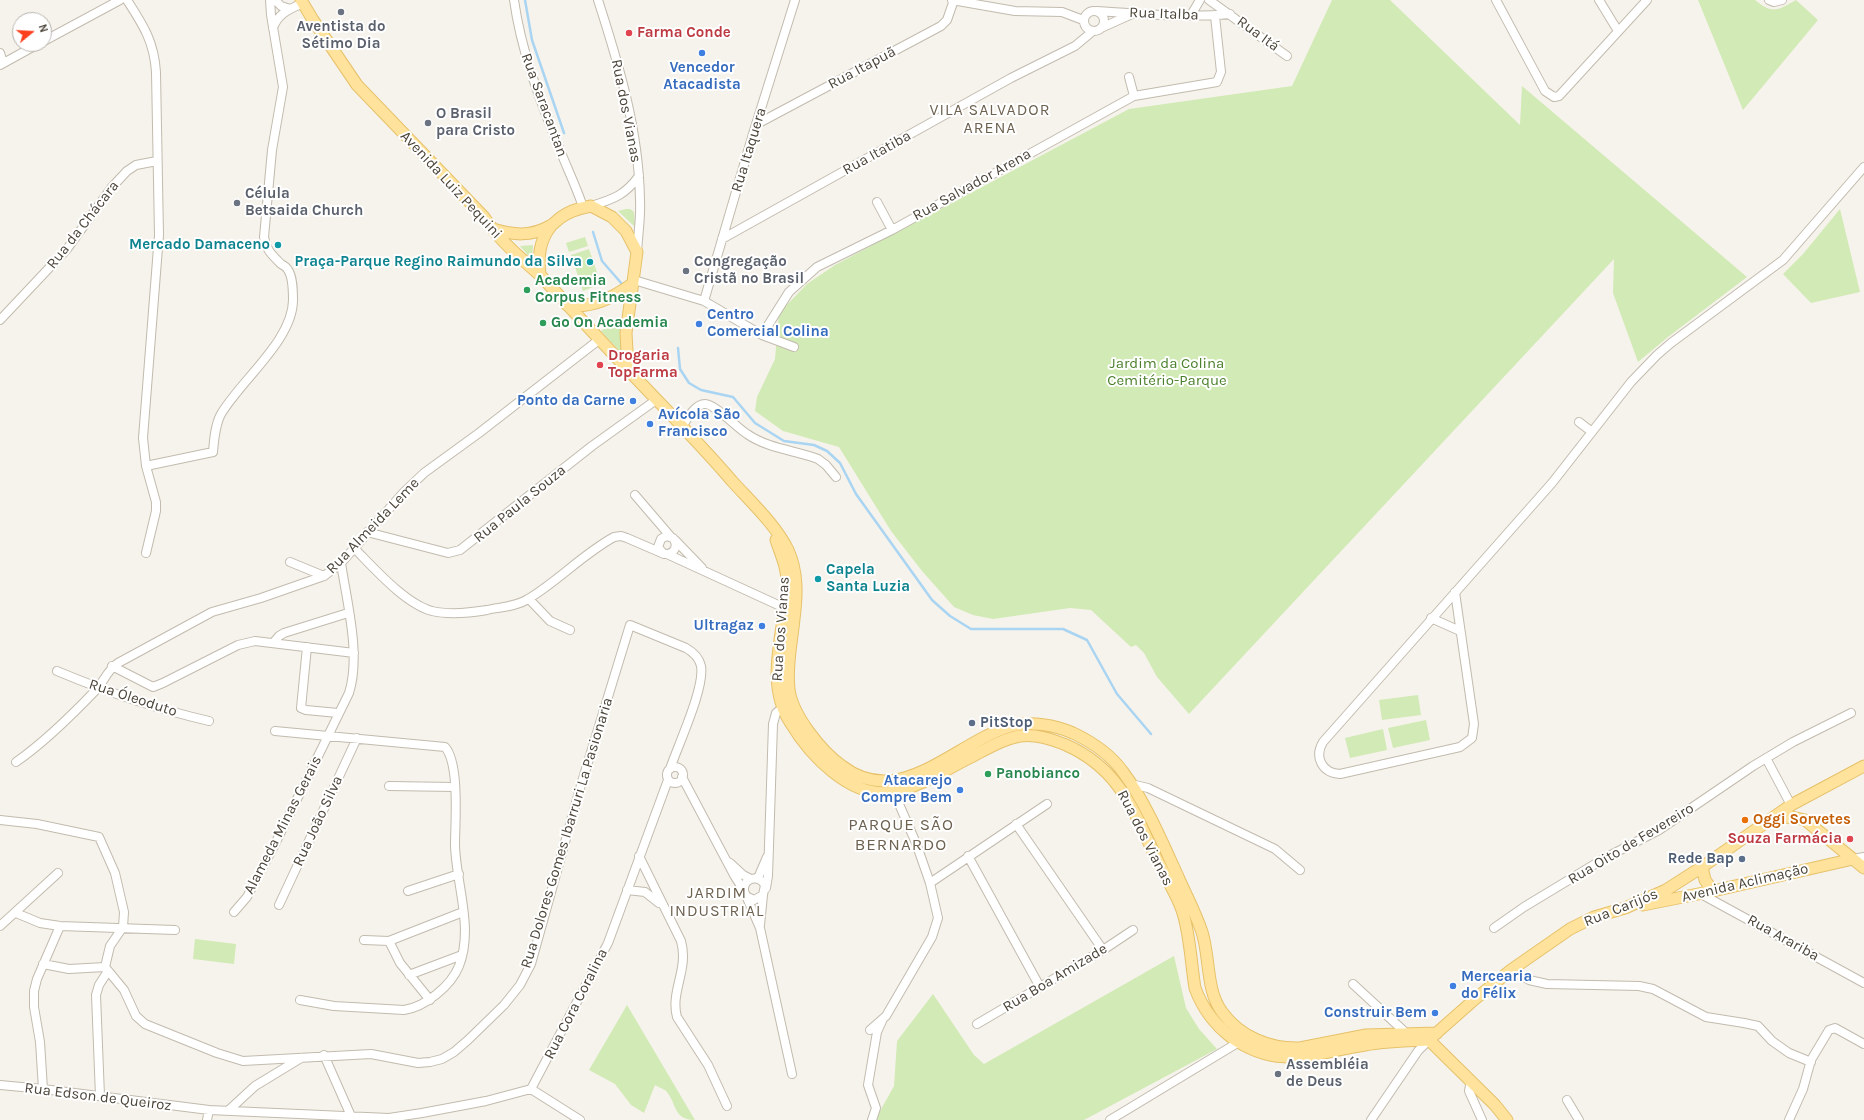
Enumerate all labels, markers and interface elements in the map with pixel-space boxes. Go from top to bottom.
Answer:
street label: Rua Italba [1129,4,1199,24]
marker: Aventista do Sétimo Dia [336,7,346,17]
north arrow [12,12,52,52]
street label: Rua Itá [1233,13,1283,55]
place label: Aventista do Sétimo Dia [296,18,386,53]
text: N [36,23,50,34]
place label: Farma Conde [637,24,731,42]
marker: Farma Conde [624,28,634,38]
street label: Rua Itapuã [825,43,899,93]
marker: Vencedor Atacadista [697,48,707,58]
street label: Rua Saracantan [517,51,571,159]
street label: Rua dos Vianas [607,58,645,164]
place label: Vencedor Atacadista [663,59,741,94]
district label: VILA SALVADOR ARENA [930,100,1050,138]
place label: O Brasil para Cristo [436,105,515,140]
street label: Rua Itaquera [728,106,770,194]
marker: O Brasil para Cristo [423,118,433,128]
street label: Avenida Luiz Pequini [396,127,506,243]
street label: Rua Itatiba [840,127,914,179]
street label: Rua Salvador Arena [910,145,1034,225]
street label: Rua da Chácara [43,177,123,273]
place label: Célula Betsaida Church [245,185,363,220]
marker: Célula Betsaida Church [232,198,242,208]
place label: Mercado Damaceno [129,236,270,254]
marker: Mercado Damaceno [273,240,283,250]
place label: Praça-Parque Regino Raimundo da Silva [295,253,582,271]
place label: Congregação Cristã no Brasil [694,253,804,288]
marker: Praça-Parque Regino Raimundo da Silva [585,257,595,267]
marker: Congregação Cristã no Brasil [681,266,691,276]
place label: Academia Corpus Fitness [535,272,641,307]
marker: Academia Corpus Fitness [522,285,532,295]
place label: Centro Comercial Colina [707,306,829,341]
place label: Go On Academia [551,314,668,332]
marker: Go On Academia [538,318,548,328]
marker: Centro Comercial Colina [694,319,704,329]
place label: Drogaria TopFarma [608,347,678,382]
park label: Jardim da Colina Cemitério-Parque [1107,355,1227,390]
marker: Drogaria TopFarma [595,360,605,370]
place label: Ponto da Carne [517,392,625,410]
marker: Ponto da Carne [628,396,638,406]
place label: Avícola São Francisco [658,406,740,441]
marker: Avícola São Francisco [645,419,655,429]
street label: Rua Paula Souza [470,461,570,547]
street label: Rua Almeida Leme [323,474,423,578]
place label: Capela Santa Luzia [826,561,910,596]
marker: Capela Santa Luzia [813,574,823,584]
street label: Rua dos Vianas [768,576,794,682]
place label: Ultragaz [694,617,754,635]
marker: Ultragaz [757,621,767,631]
street label: Rua Óleoduto [87,675,179,721]
street label: Rua Dolores Gomes Ibarruri La Pasionaria [517,695,617,971]
place label: PitStop [980,714,1033,732]
marker: PitStop [967,718,977,728]
street label: Alameda Minas Gerais [240,753,326,897]
place label: Panobianco [996,765,1080,783]
marker: Panobianco [983,769,993,779]
place label: Atacarejo Compre Bem [861,772,952,807]
street label: Rua João Silva [289,773,347,869]
marker: Atacarejo Compre Bem [955,785,965,795]
street label: Rua dos Vianas [1113,787,1177,889]
street label: Rua Oito de Fevereiro [1565,799,1697,889]
place label: Oggi Sorvetes [1753,811,1851,829]
district label: PARQUE SÃO BERNARDO [848,815,954,855]
marker: Oggi Sorvetes [1740,815,1750,825]
place label: Souza Farmácia [1727,830,1842,848]
marker: Souza Farmácia [1845,834,1855,844]
place label: Rede Bap [1668,850,1734,868]
marker: Rede Bap [1737,854,1747,864]
street label: Avenida Aclimação [1680,860,1810,906]
district label: JARDIM INDUSTRIAL [669,883,765,921]
street label: Rua Carijós [1581,885,1661,931]
street label: Rua Arariba [1744,911,1822,965]
street label: Rua Boa Amizade [1000,940,1110,1016]
street label: Rua Cora Coralina [540,946,612,1062]
place label: Mercearia do Félix [1461,968,1532,1003]
marker: Mercearia do Félix [1448,981,1458,991]
place label: Construir Bem [1324,1004,1427,1022]
marker: Construir Bem [1430,1008,1440,1018]
place label: Assembléia de Deus [1286,1056,1369,1091]
marker: Assembléia de Deus [1273,1069,1283,1079]
street label: Rua Edson de Queiroz [23,1079,173,1115]

